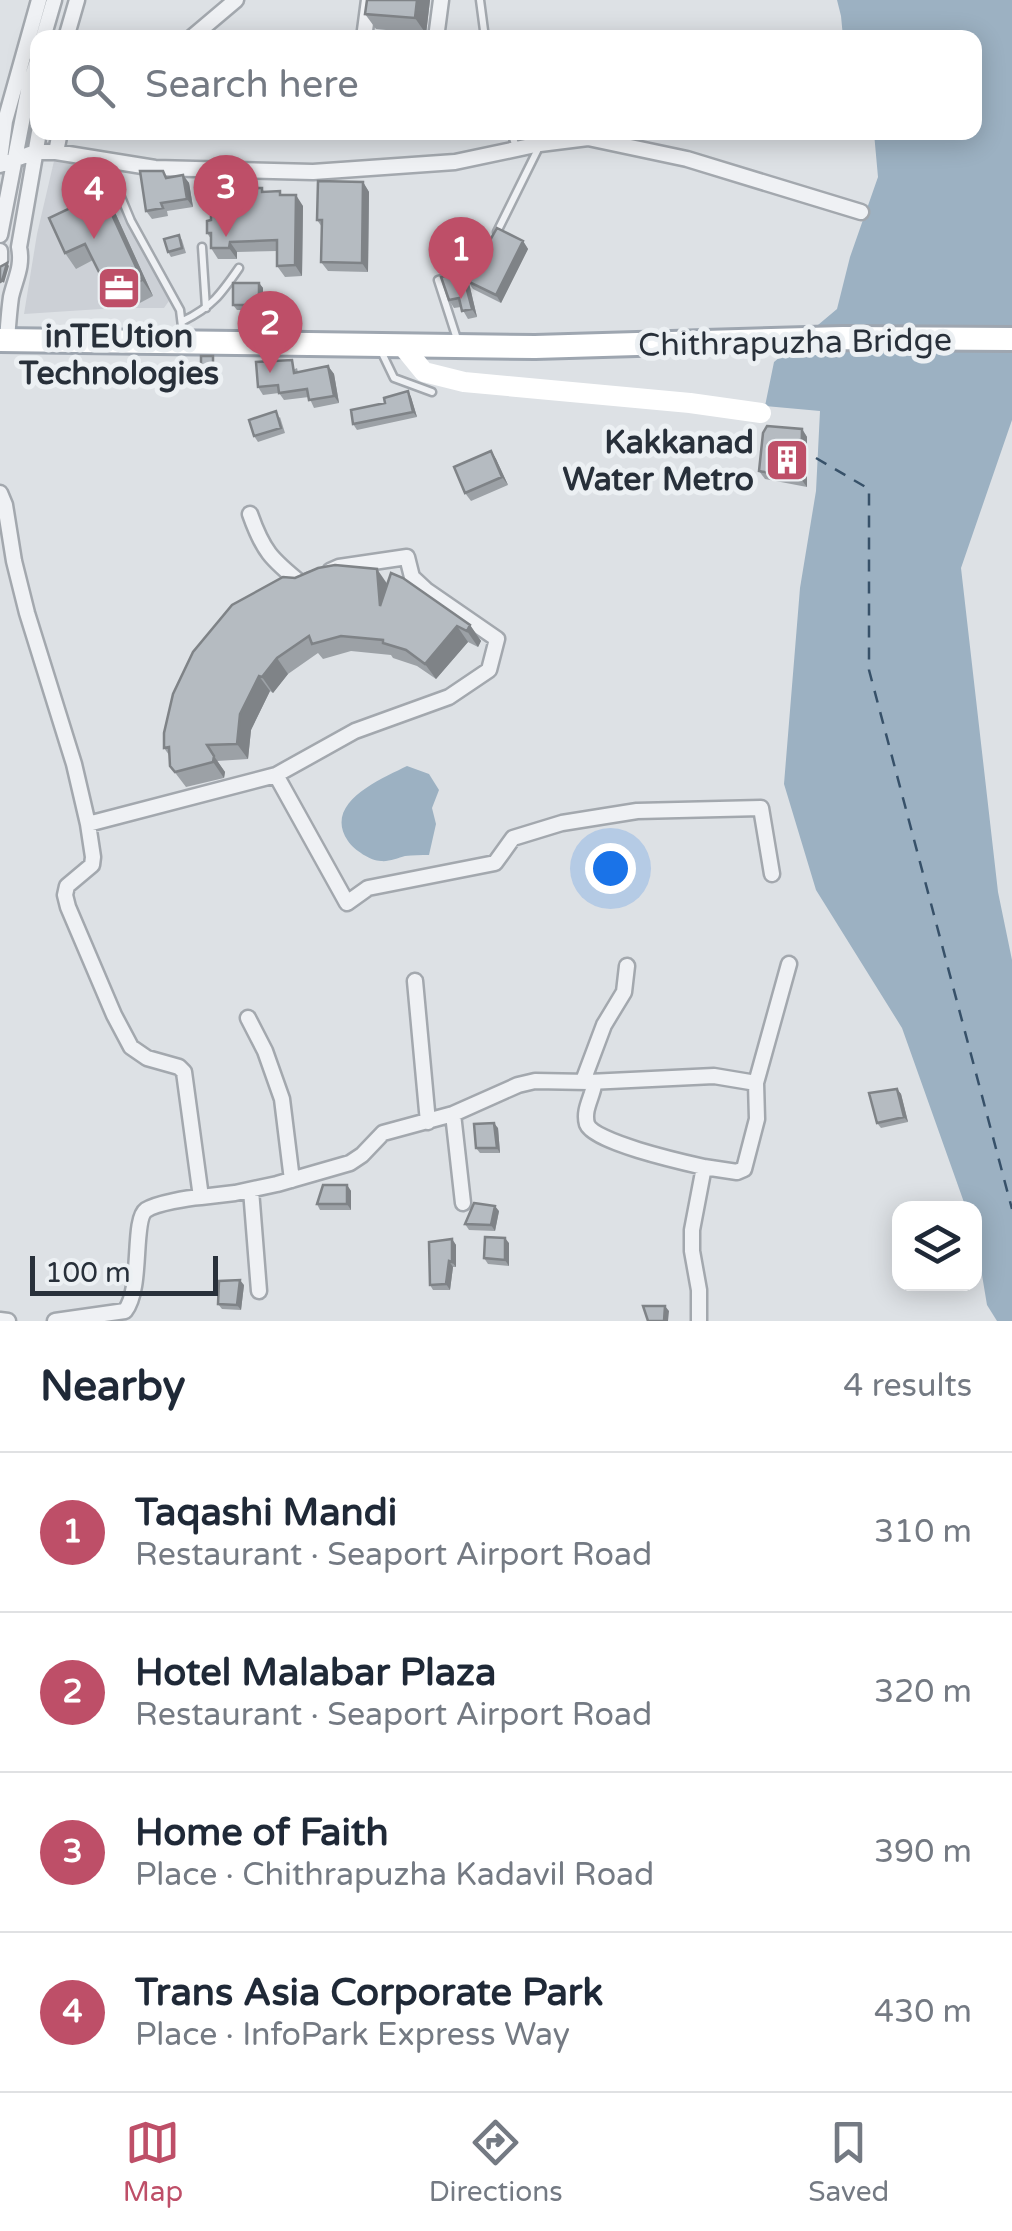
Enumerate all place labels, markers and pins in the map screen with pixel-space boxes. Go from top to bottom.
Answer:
pin: 3 [194,154,258,237]
pin: 4 [62,156,126,239]
pin: 1 [428,216,494,299]
office icon: inTEUtion Technologies [96,265,142,311]
pin: 2 [238,290,302,373]
place label: inTEUtion Technologies [18,318,219,393]
place label: Kakkanad Water Metro [563,424,754,499]
building icon: Kakkanad Water Metro [764,437,810,483]

